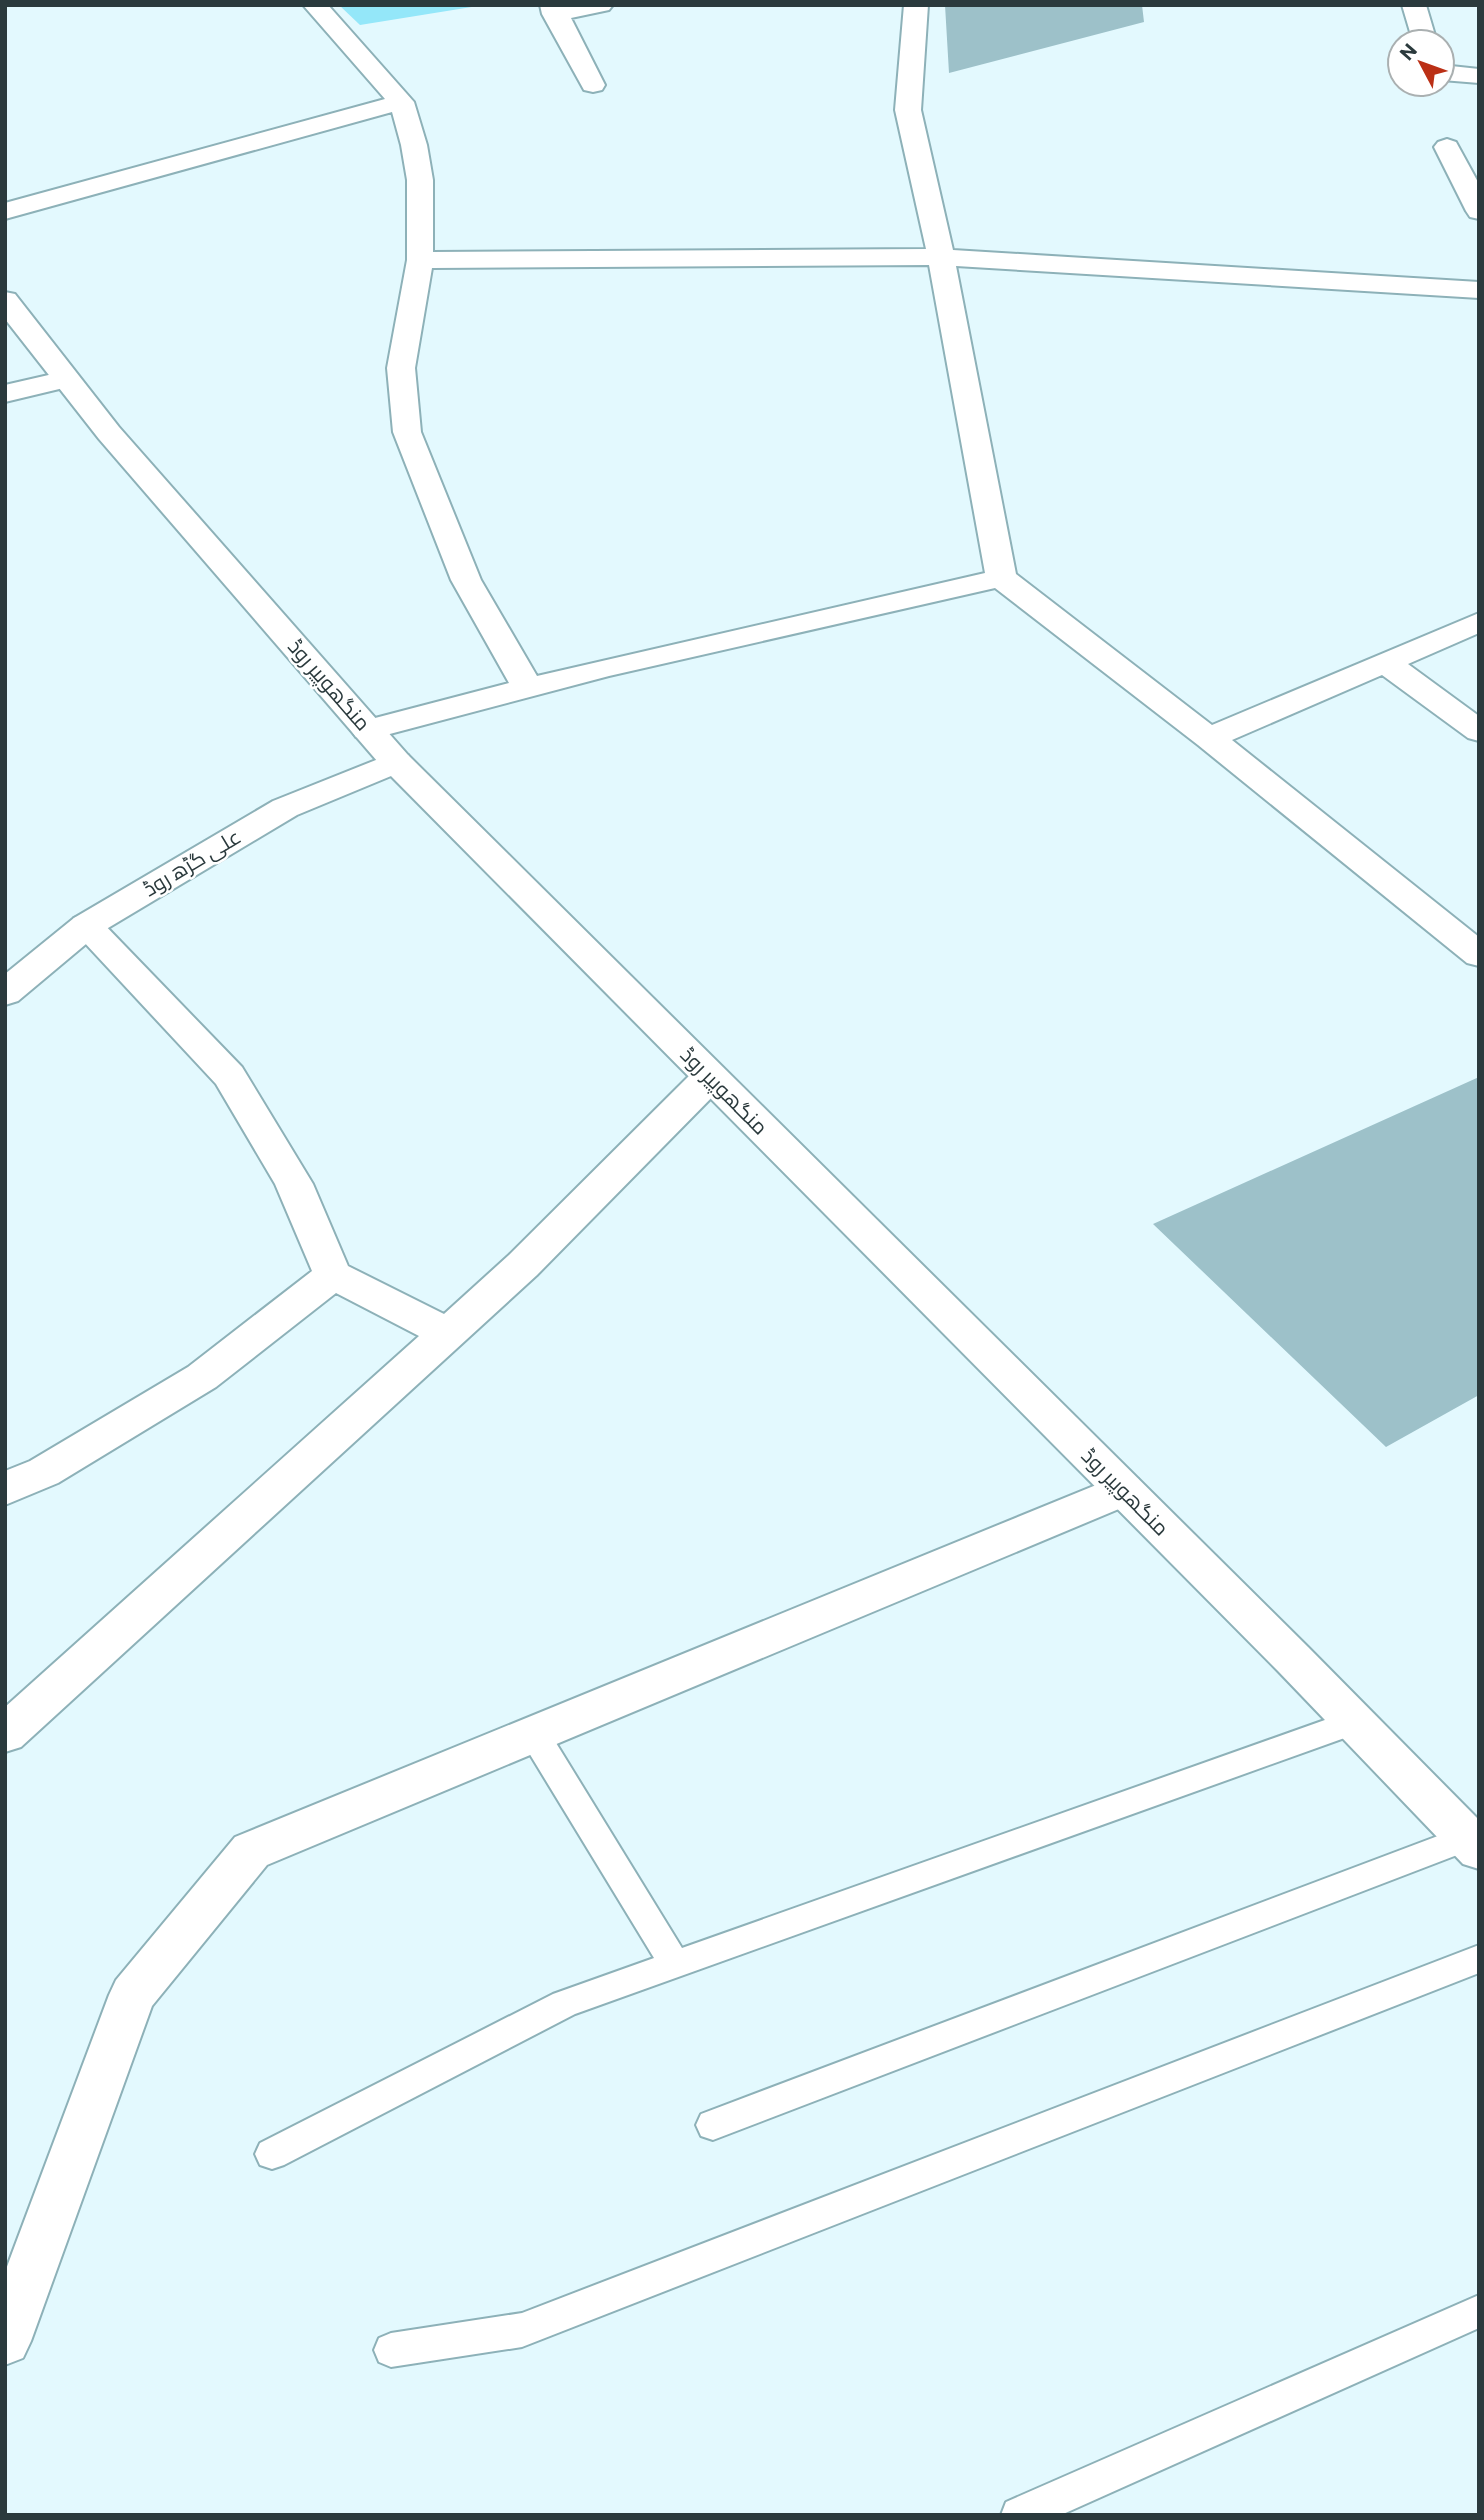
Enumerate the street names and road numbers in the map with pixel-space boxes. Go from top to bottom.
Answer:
street label: منگھوپیر روڈ [281,633,377,737]
street label: علی گڑھ روڈ [138,823,246,902]
street label: منگھوپیر روڈ [674,1041,774,1141]
street label: منگھوپیر روڈ [1075,1442,1175,1542]

